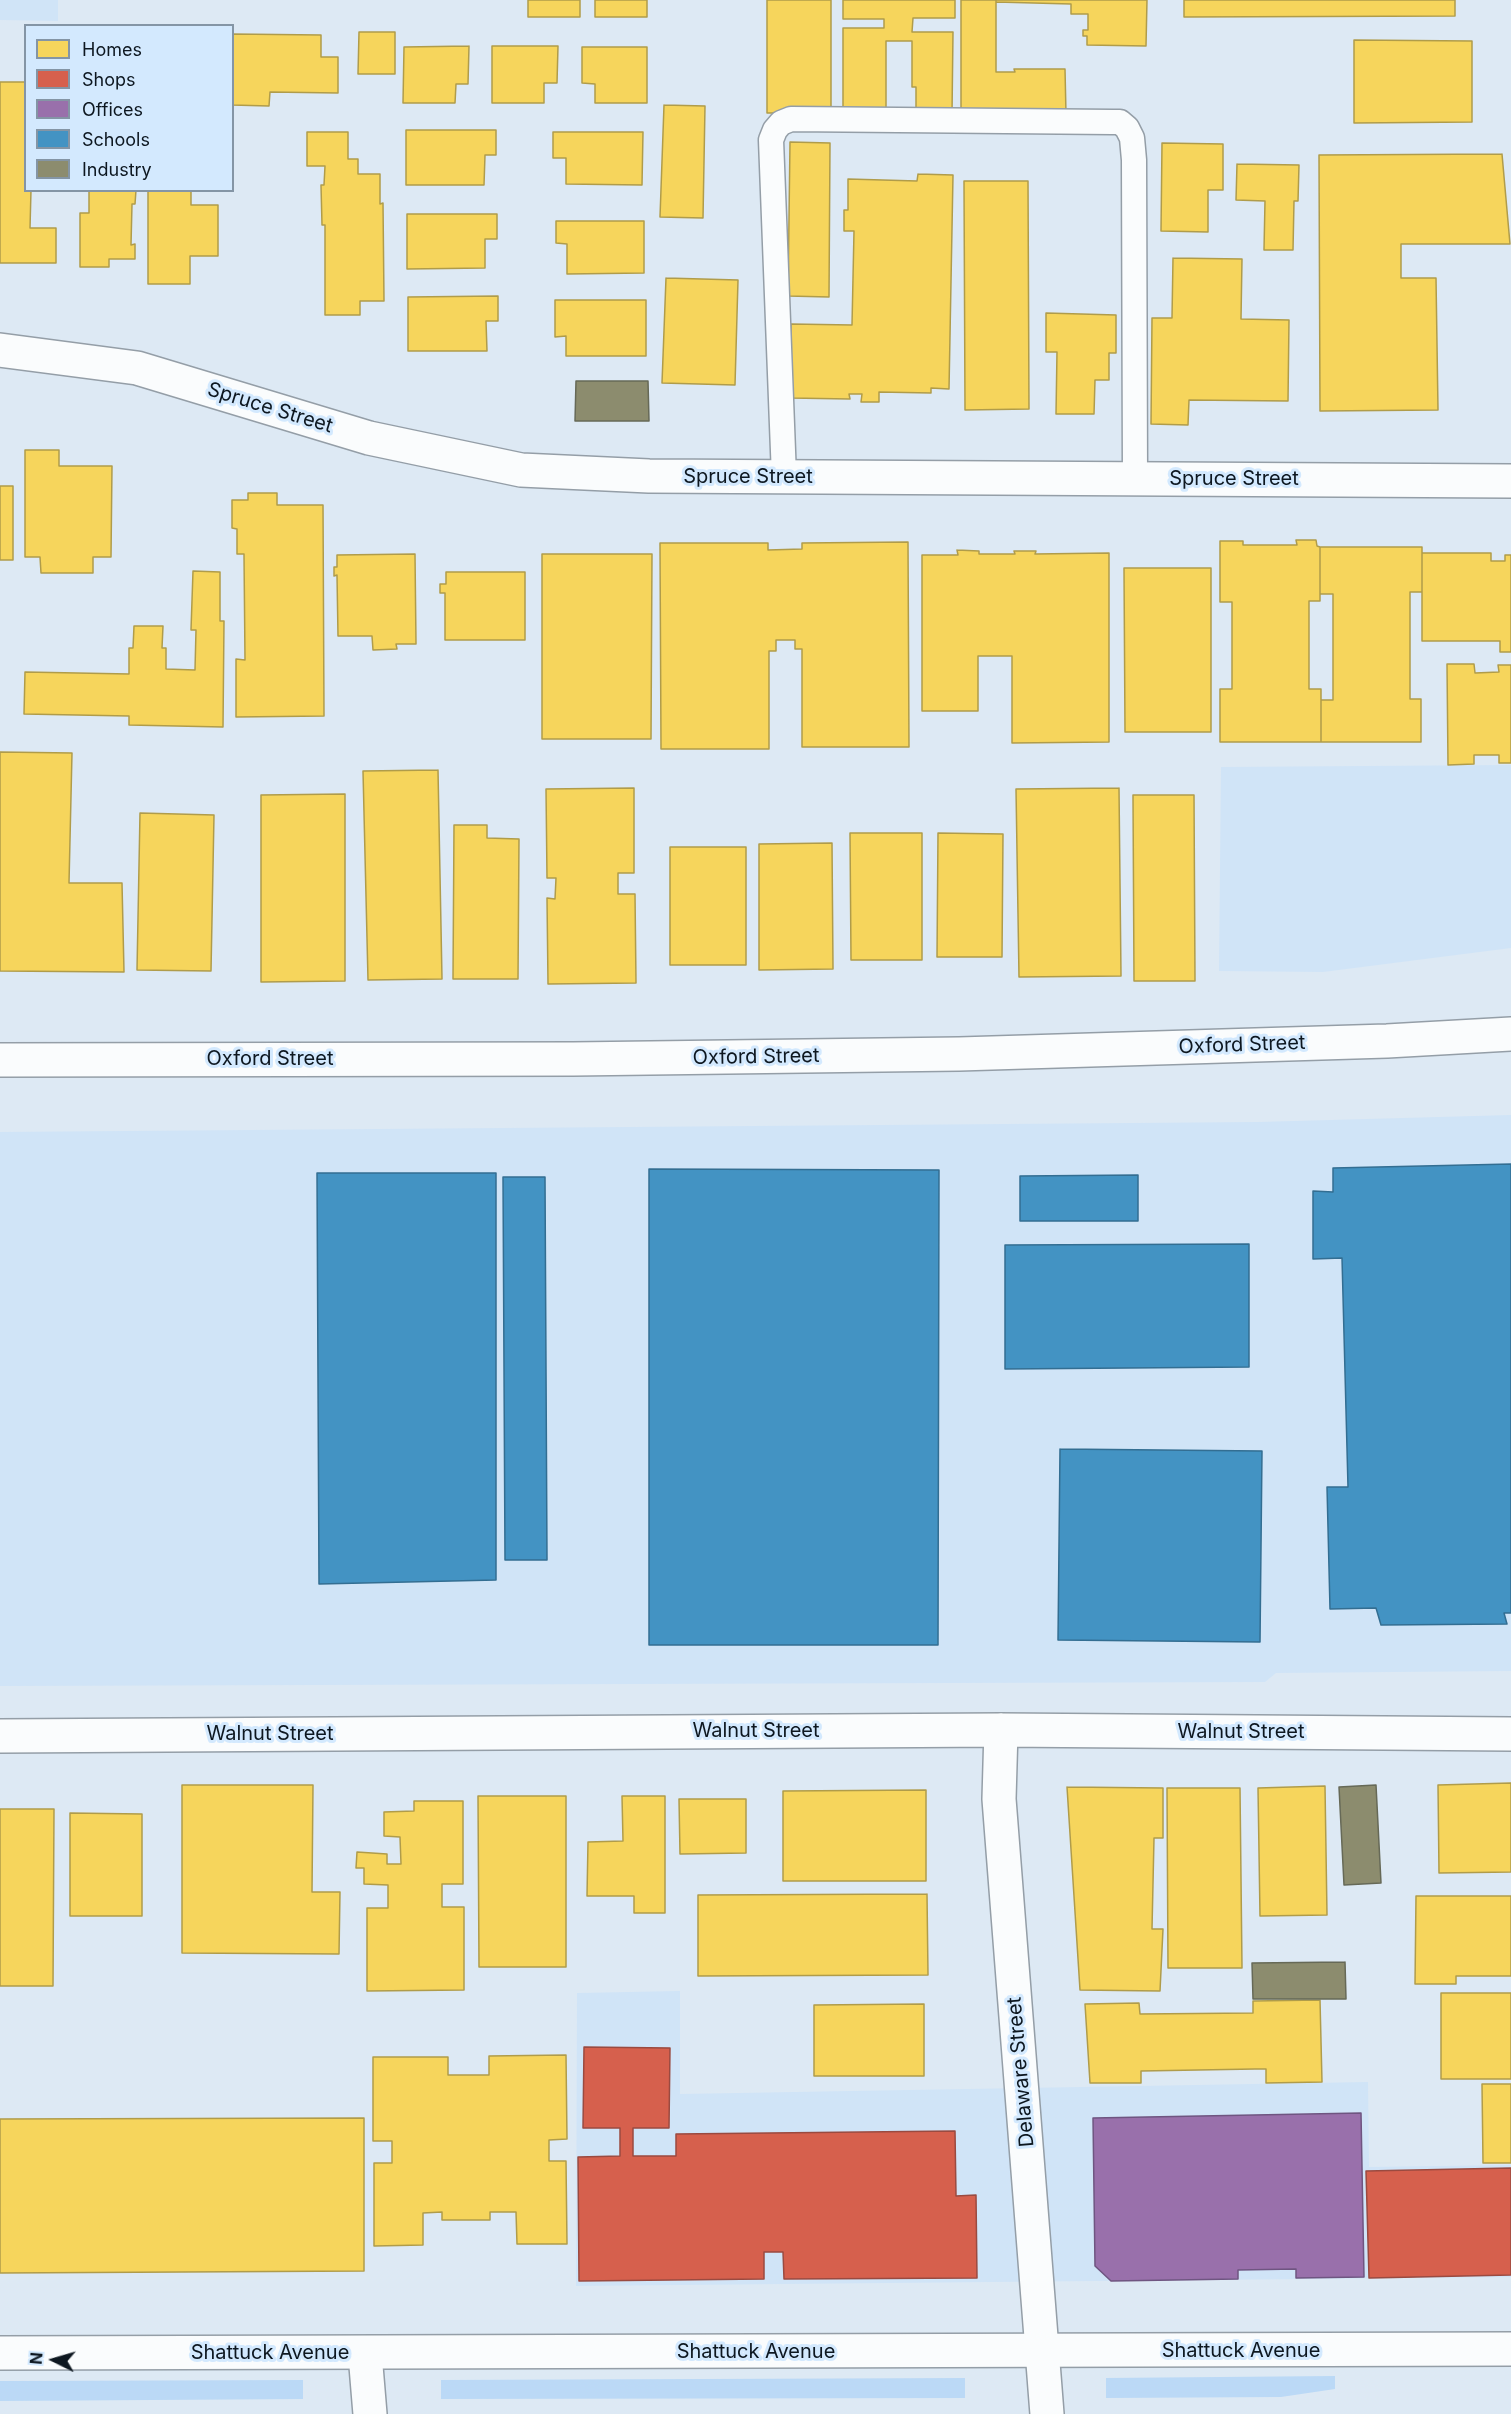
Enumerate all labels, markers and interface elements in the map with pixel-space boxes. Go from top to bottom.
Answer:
legend [24,24,234,192]
text: Homes [82,39,142,60]
text: Shops [82,69,136,90]
text: Offices [82,99,143,120]
text: Schools [82,129,150,150]
text: Industry [82,159,152,180]
street label: Spruce Street [205,378,335,438]
street label: Spruce Street [683,465,813,489]
street label: Spruce Street [1169,467,1299,491]
street label: Oxford Street [1178,1031,1306,1059]
street label: Oxford Street [692,1044,820,1070]
street label: Oxford Street [207,1047,333,1071]
street label: Walnut Street [692,1719,820,1743]
street label: Walnut Street [1177,1720,1305,1744]
street label: Walnut Street [206,1722,334,1746]
street label: Delaware Street [1002,1996,1040,2148]
north arrow [24,2330,84,2390]
street label: Shattuck Avenue [1162,2339,1320,2363]
street label: Shattuck Avenue [677,2340,835,2364]
street label: Shattuck Avenue [191,2341,349,2365]
text: N [26,2351,47,2365]

